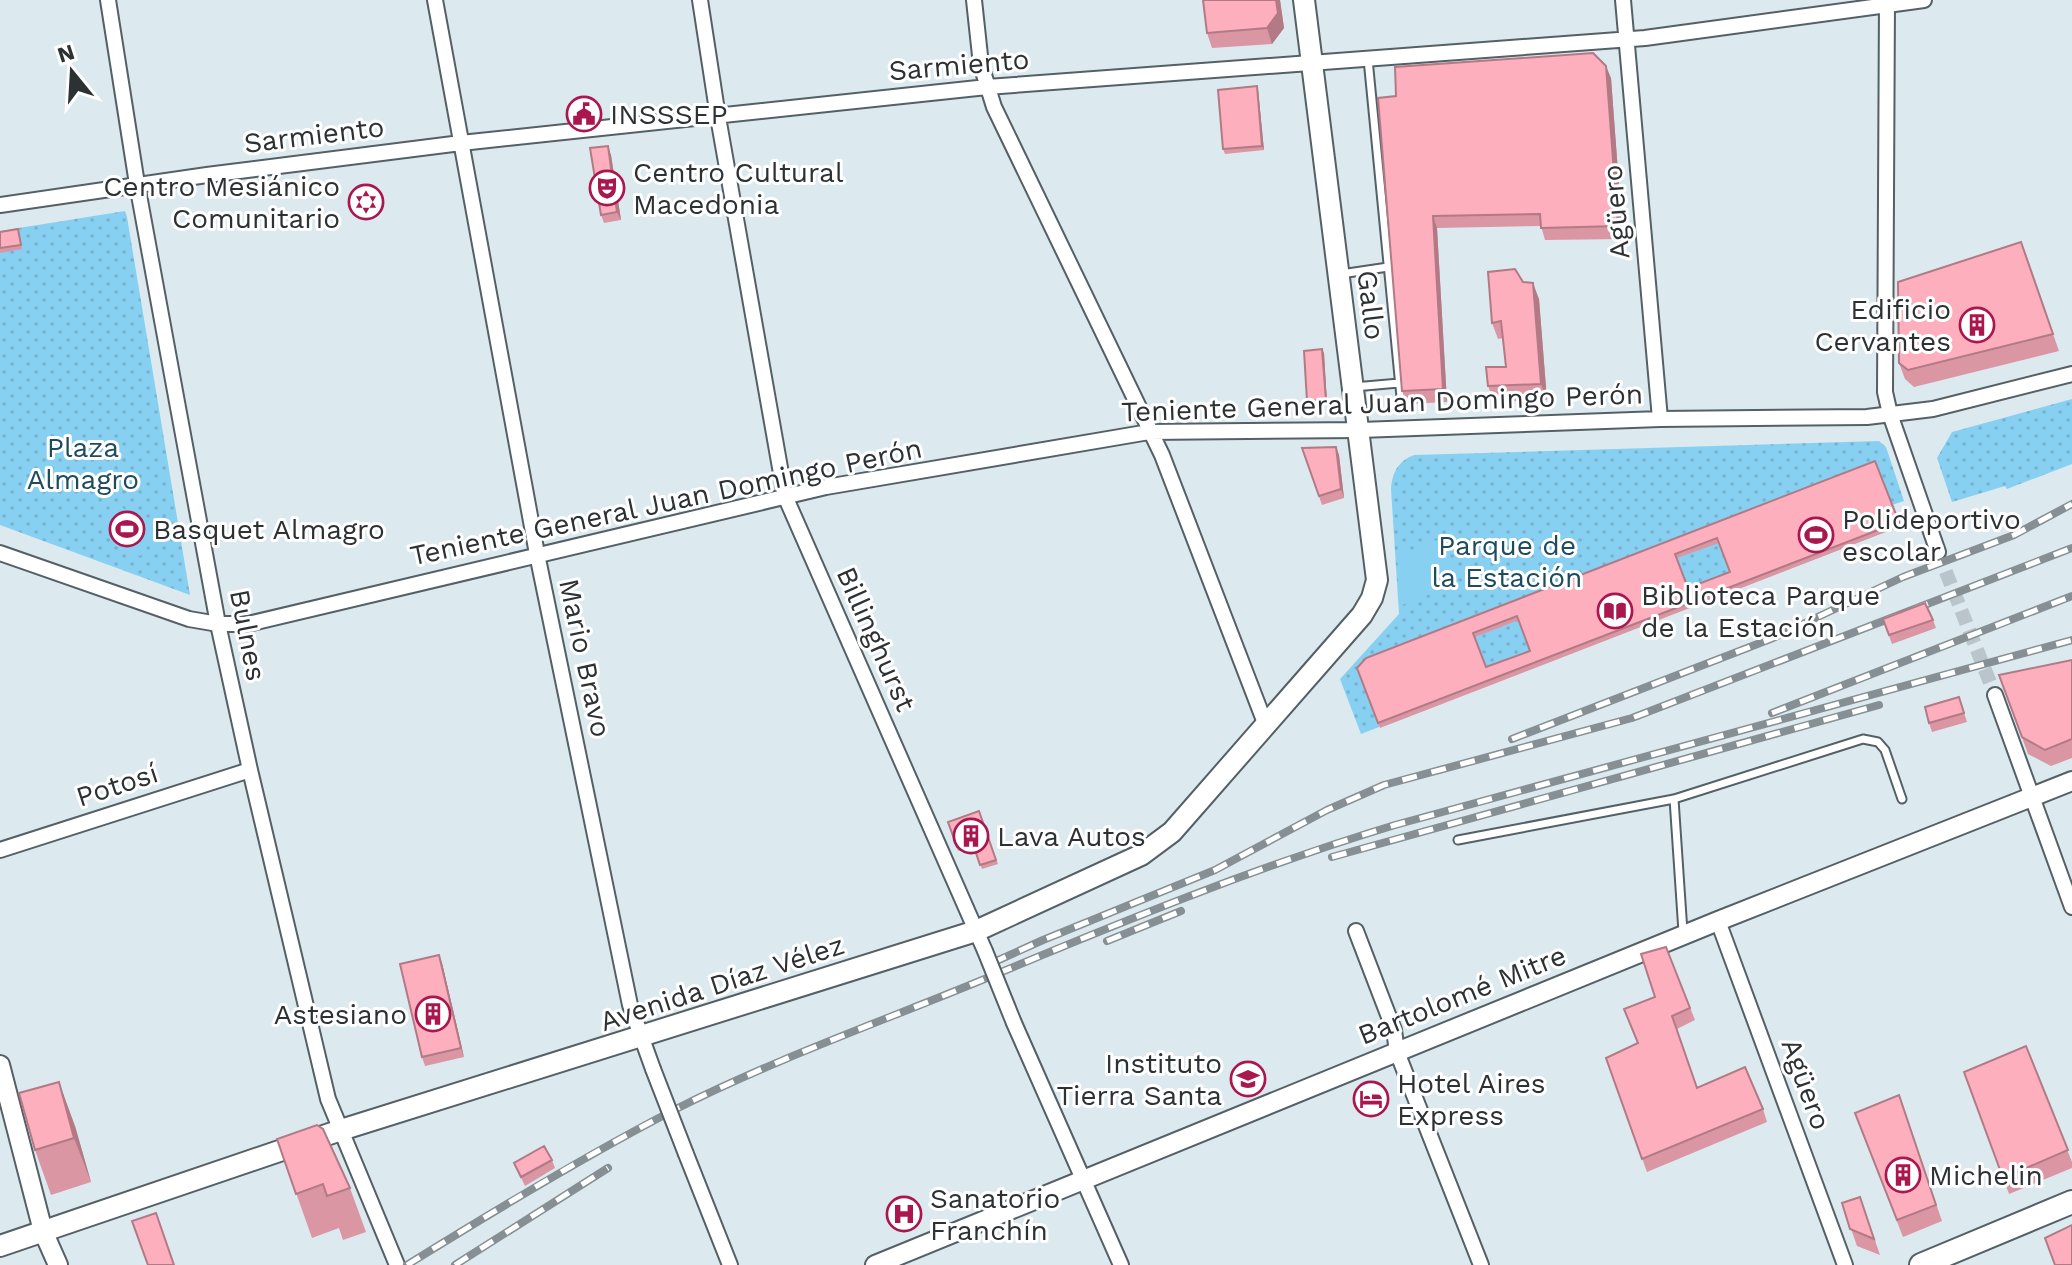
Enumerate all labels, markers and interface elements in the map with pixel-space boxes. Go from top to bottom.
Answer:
north arrow [32,32,112,112]
text: N [54,39,78,68]
street label: Sarmiento [887,42,1031,88]
public building icon: INSSSEP [565,95,603,133]
place label: INSSSEP [610,98,728,131]
street label: Sarmiento [242,110,386,160]
place label: Centro Cultural Macedonia [633,156,844,221]
street label: Agüero [1595,163,1637,261]
theatre icon: Centro Cultural Macedonia [588,169,626,207]
place label: Centro Mesiánico Comunitario [103,170,340,235]
synagogue icon: Centro Mesiánico Comunitario [347,183,385,221]
street label: Gallo [1350,268,1392,342]
place label: Edificio Cervantes [1814,293,1951,358]
building icon: Edificio Cervantes [1958,306,1996,344]
street label: Teniente General Juan Domingo Perón [1121,377,1643,429]
park label: Plaza Almagro [27,431,139,496]
street label: Teniente General Juan Domingo Perón [407,432,925,572]
place label: Polideportivo escolar [1842,503,2021,568]
sports icon: Basquet Almagro [108,510,146,548]
place label: Basquet Almagro [153,513,385,546]
sports icon: Polideportivo escolar [1797,516,1835,554]
park label: Parque de la Estación [1432,529,1582,594]
street label: Billinghurst [830,562,923,717]
street label: Mario Bravo [552,576,618,740]
place label: Biblioteca Parque de la Estación [1641,579,1880,644]
street label: Bulnes [223,587,273,683]
library icon: Biblioteca Parque de la Estación [1596,592,1634,630]
street label: Potosí [72,756,162,814]
building icon: Lava Autos [952,817,990,855]
place label: Lava Autos [997,820,1146,853]
street label: Avenida Díaz Vélez [596,928,848,1038]
street label: Bartolomé Mitre [1353,938,1571,1052]
building icon: Astesiano [414,995,452,1033]
place label: Astesiano [274,998,407,1031]
street label: Agüero [1774,1034,1838,1134]
place label: Instituto Tierra Santa [1056,1047,1222,1112]
school or university icon: Instituto Tierra Santa [1229,1060,1267,1098]
place label: Hotel Aires Express [1397,1067,1546,1132]
hotel icon: Hotel Aires Express [1352,1080,1390,1118]
building icon: Michelin [1884,1156,1922,1194]
place label: Michelin [1929,1159,2043,1192]
place label: Sanatorio Franchín [930,1182,1060,1247]
hospital icon: Sanatorio Franchín [885,1195,923,1233]

